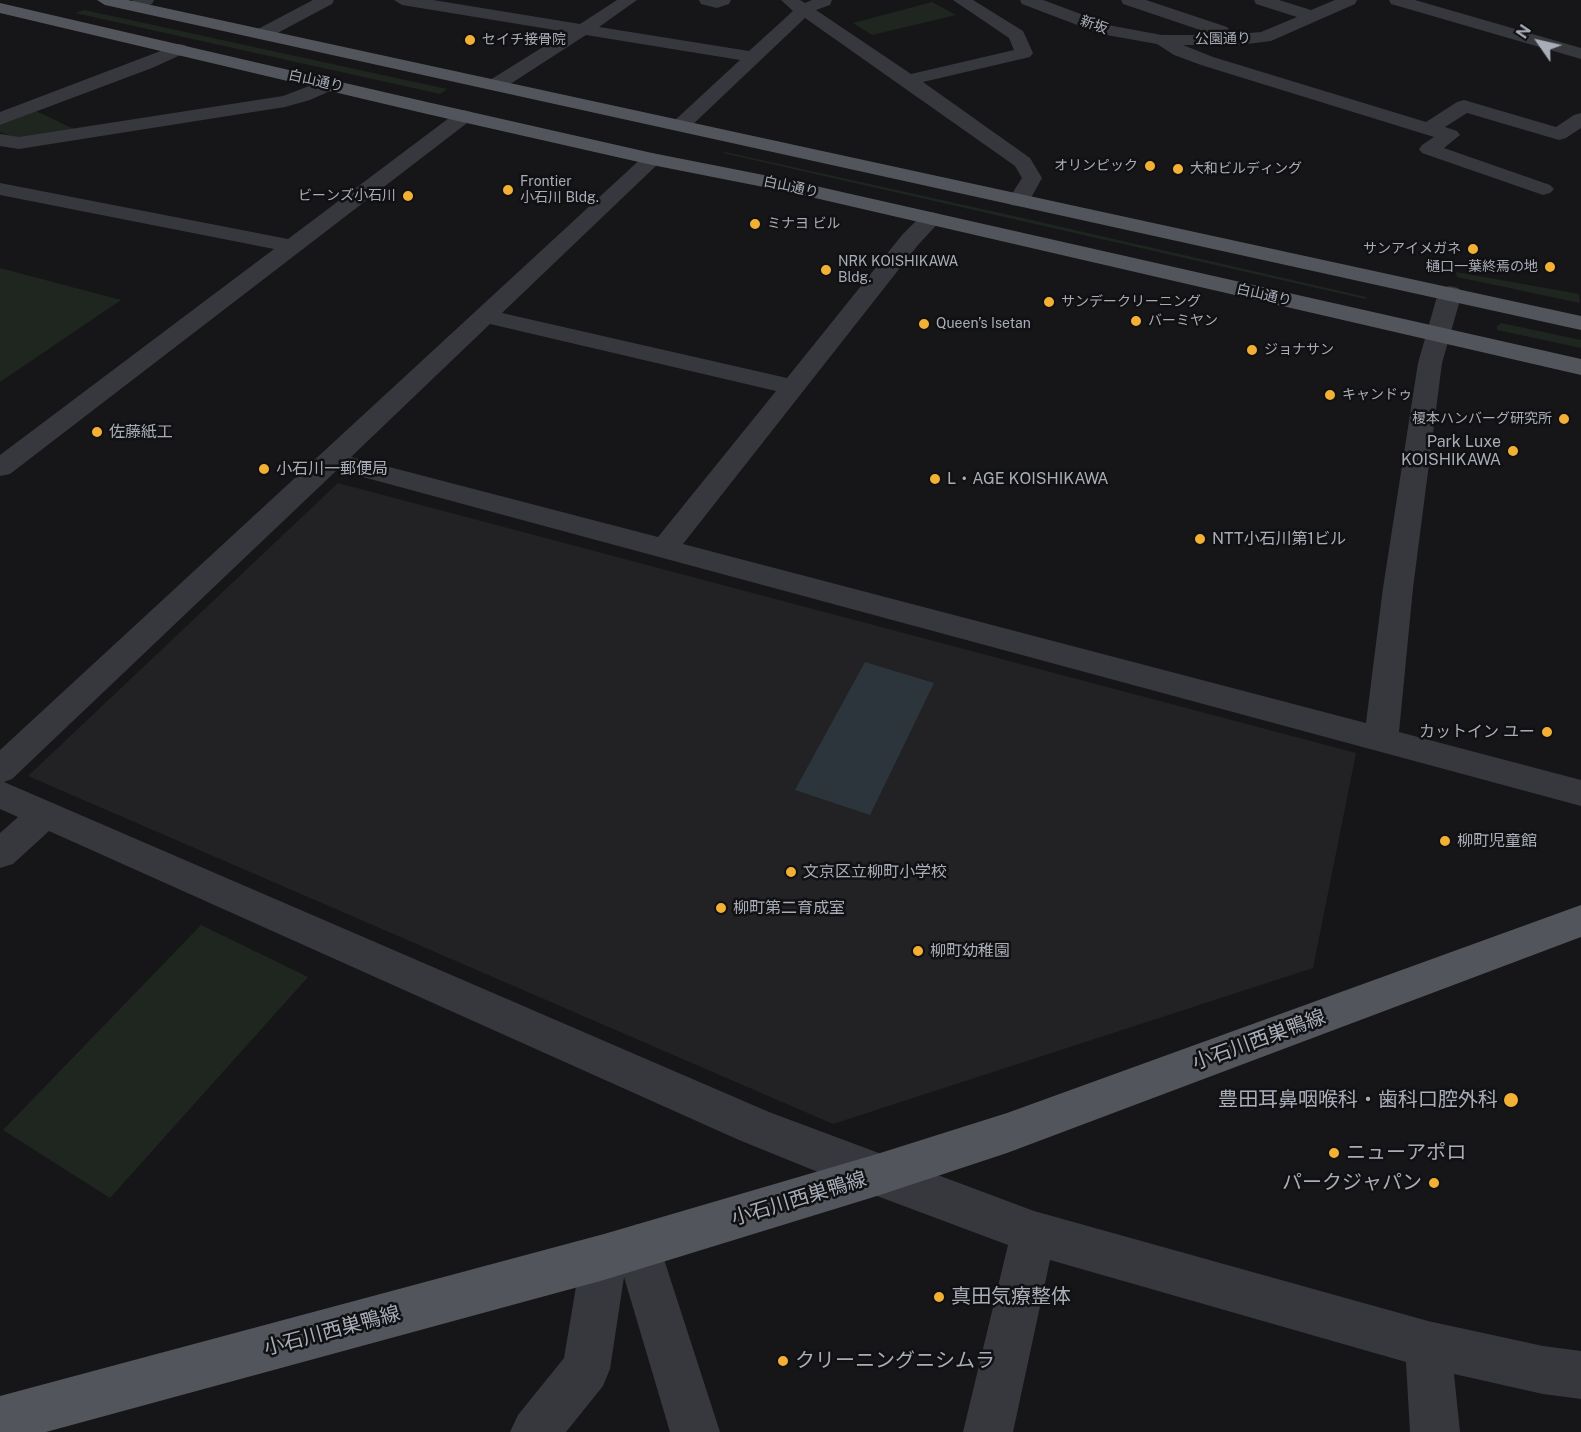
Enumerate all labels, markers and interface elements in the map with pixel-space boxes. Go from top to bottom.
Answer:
street label: 新坂 [1078,12,1110,38]
north arrow [1509,12,1569,72]
text: N [1512,21,1535,42]
street label: 公園通り [1195,30,1251,48]
place label: セイチ接骨院 [482,32,566,48]
marker: セイチ接骨院 [463,33,477,47]
street label: 白山通り [287,67,345,95]
place label: オリンピック [1054,158,1138,174]
marker: オリンピック [1143,159,1157,173]
place label: 大和ビルディング [1190,161,1302,177]
marker: 大和ビルディング [1171,162,1185,176]
street label: 白山通り [762,173,820,201]
place label: Frontier 小石川 Bldg. [520,174,599,206]
marker: Frontier 小石川 Bldg. [501,183,515,197]
place label: ビーンズ小石川 [298,188,396,204]
marker: ビーンズ小石川 [401,189,415,203]
place label: ミナヨ ビル [767,216,840,232]
marker: ミナヨ ビル [748,217,762,231]
place label: サンアイメガネ [1363,241,1461,257]
marker: サンアイメガネ [1466,242,1480,256]
place label: NRK KOISHIKAWA Bldg. [838,254,959,286]
place label: 樋口一葉終焉の地 [1426,259,1538,275]
marker: 樋口一葉終焉の地 [1543,260,1557,274]
marker: NRK KOISHIKAWA Bldg. [819,263,833,277]
street label: 白山通り [1235,281,1293,309]
place label: サンデークリーニング [1061,294,1201,310]
marker: サンデークリーニング [1042,295,1056,309]
place label: バーミヤン [1148,313,1218,329]
marker: バーミヤン [1129,314,1143,328]
place label: Queen’s Isetan [936,316,1031,332]
marker: Queen’s Isetan [917,317,931,331]
place label: ジョナサン [1264,342,1334,358]
marker: ジョナサン [1245,343,1259,357]
place label: キャンドゥ [1342,387,1412,403]
marker: キャンドゥ [1323,388,1337,402]
place label: 榎本ハンバーグ研究所 [1412,411,1552,427]
marker: 榎本ハンバーグ研究所 [1557,412,1571,426]
place label: 佐藤紙工 [109,422,173,442]
marker: 佐藤紙工 [90,425,104,439]
place label: Park Luxe KOISHIKAWA [1401,432,1501,470]
marker: Park Luxe KOISHIKAWA [1506,444,1520,458]
place label: 小石川一郵便局 [276,459,388,479]
marker: 小石川一郵便局 [257,462,271,476]
place label: L・AGE KOISHIKAWA [947,469,1109,489]
marker: L・AGE KOISHIKAWA [928,472,942,486]
place label: NTT小石川第1ビル [1212,529,1346,549]
marker: NTT小石川第1ビル [1193,532,1207,546]
place label: カットイン ユー [1419,722,1535,742]
marker: カットイン ユー [1540,725,1554,739]
place label: 柳町児童館 [1457,831,1537,851]
marker: 柳町児童館 [1438,834,1452,848]
place label: 文京区立柳町小学校 [803,862,947,882]
marker: 文京区立柳町小学校 [784,865,798,879]
place label: 柳町第二育成室 [733,898,845,918]
marker: 柳町第二育成室 [714,901,728,915]
place label: 柳町幼稚園 [930,941,1010,961]
marker: 柳町幼稚園 [911,944,925,958]
street label: 小石川西巣鴨線 [1189,1005,1329,1075]
place label: 豊田耳鼻咽喉科・歯科口腔外科 [1218,1088,1498,1112]
marker: 豊田耳鼻咽喉科・歯科口腔外科 [1502,1091,1520,1109]
place label: ニューアポロ [1346,1141,1466,1165]
marker: ニューアポロ [1327,1146,1341,1160]
street label: 小石川西巣鴨線 [729,1167,869,1231]
place label: パークジャパン [1282,1171,1422,1195]
marker: パークジャパン [1427,1176,1441,1190]
place label: 真田気療整体 [951,1285,1071,1309]
marker: 真田気療整体 [932,1290,946,1304]
street label: 小石川西巣鴨線 [261,1301,403,1361]
place label: クリーニングニシムラ [795,1349,995,1373]
marker: クリーニングニシムラ [776,1354,790,1368]

